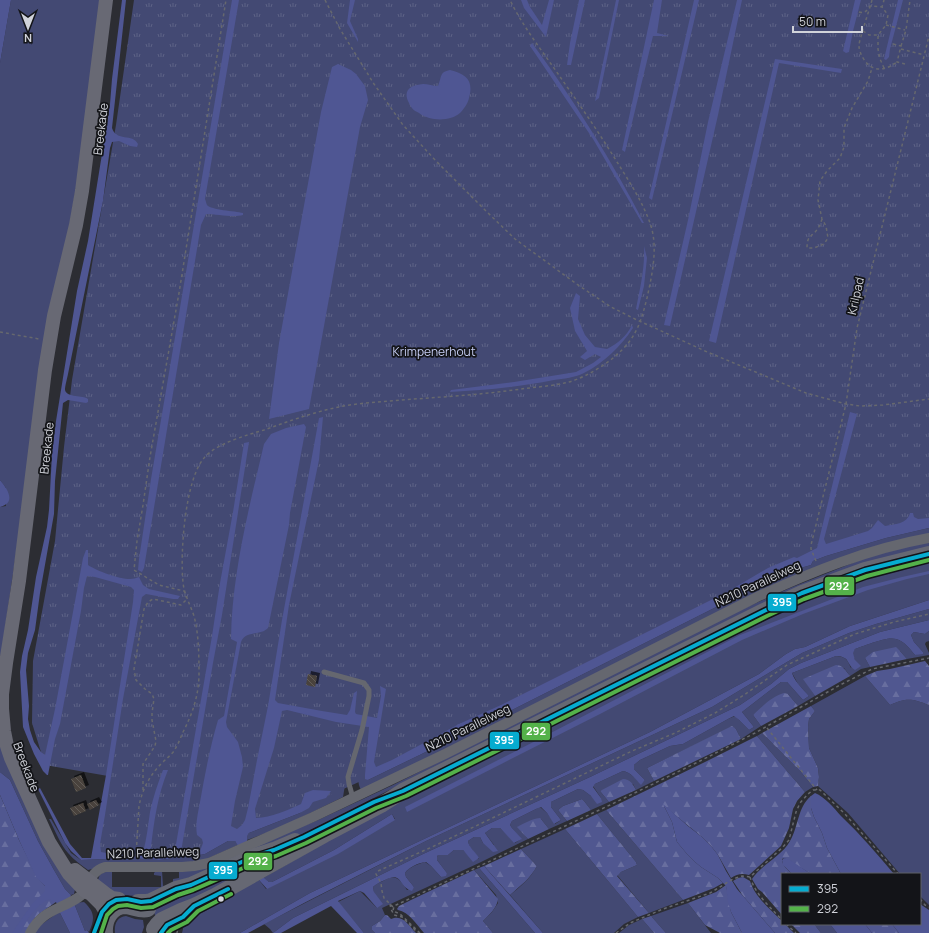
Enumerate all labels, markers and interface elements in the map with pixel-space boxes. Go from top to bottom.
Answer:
north arrow [8,8,48,48]
scale bar [793,8,862,34]
text: 50 m [799,13,826,30]
text: N [24,31,32,46]
street label: Breekade [89,102,112,156]
street label: Krilpad [843,275,868,316]
park label: Krimpenerhout [393,343,476,360]
street label: Breekade [35,421,58,475]
street label: N210 Parallelweg [712,556,803,611]
line badge: 292 [824,576,855,596]
text: 292 [829,578,849,593]
line badge: 395 [767,593,797,612]
text: 395 [772,594,792,609]
street label: N210 Parallelweg [423,700,513,755]
line badge: 292 [521,722,551,741]
text: 292 [526,723,546,738]
line badge: 395 [489,731,520,750]
text: 395 [494,732,514,747]
street label: Breekade [9,739,44,794]
street label: N210 Parallelweg [107,842,199,863]
line badge: 292 [243,852,273,871]
text: 292 [248,853,268,868]
line badge: 395 [208,861,238,880]
text: 395 [213,862,233,877]
legend [781,873,921,925]
text: 395 [817,880,838,897]
unlabelled marker [216,894,226,904]
text: 292 [817,900,838,917]

